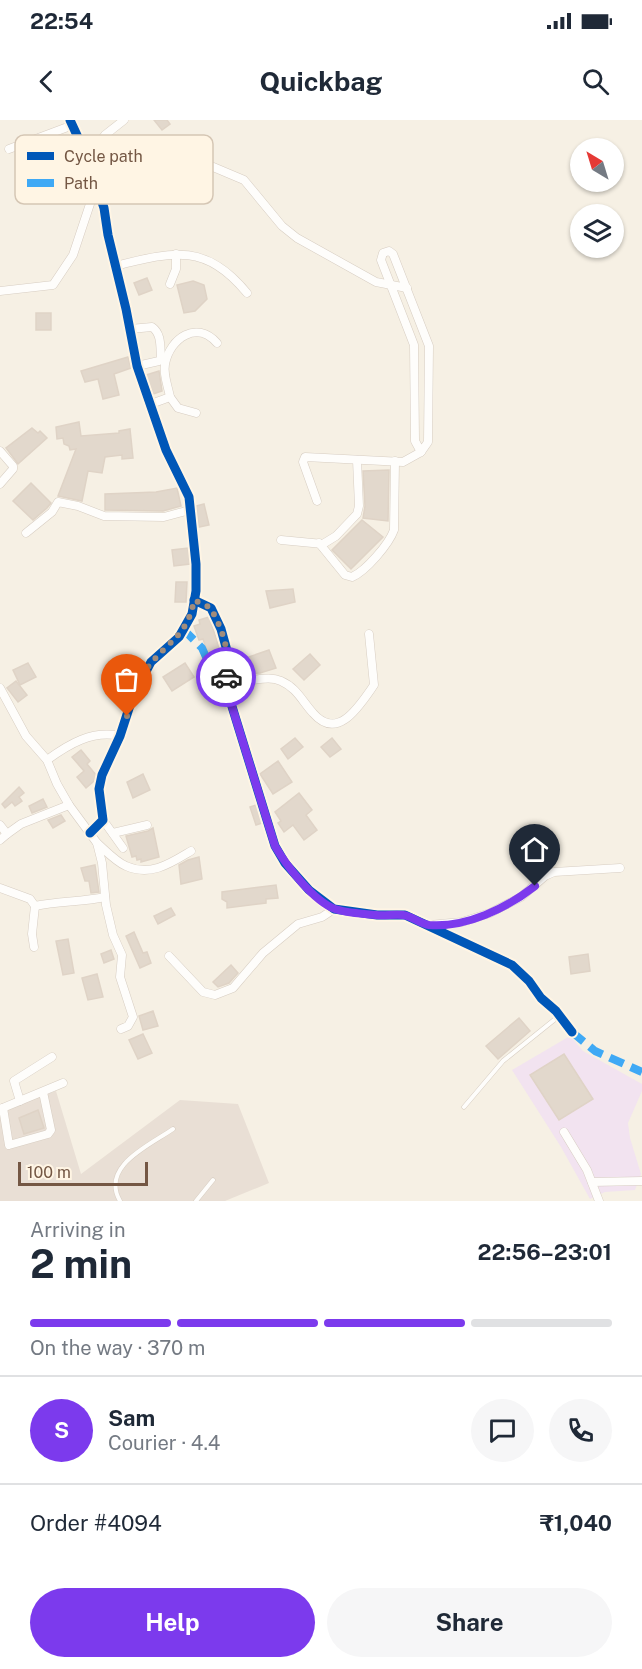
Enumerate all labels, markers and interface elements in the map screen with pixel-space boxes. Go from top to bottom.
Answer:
text: 22:54 [30,8,93,34]
icon: back [30,65,63,98]
text: Quickbag [259,65,383,97]
icon: search [579,65,612,98]
legend [15,135,213,204]
north arrow [570,138,624,192]
map controls [570,138,624,258]
text: Cycle path [64,147,143,166]
text: Path [64,174,98,193]
button: layers [570,204,624,258]
courier [196,647,256,707]
pin [101,654,152,716]
icon: car [210,661,243,694]
icon: bag [110,663,143,696]
pin [509,824,560,886]
icon: home [518,833,551,866]
scale bar [18,1159,148,1186]
text: 100 m [27,1163,71,1182]
text: Arriving in [30,1218,125,1242]
text: 22:56–23:01 [478,1239,612,1265]
text: 2 min [30,1241,132,1287]
text: On the way · 370 m [30,1336,205,1360]
button: chat [471,1399,534,1462]
button: phone [549,1399,612,1462]
text: Sam [108,1405,155,1431]
text: S [54,1417,69,1443]
text: Courier · 4.4 [108,1431,220,1455]
text: Order #4094 [30,1510,162,1536]
text: ₹1,040 [540,1510,612,1536]
button: Help [30,1588,315,1657]
button: Share [327,1588,612,1657]

